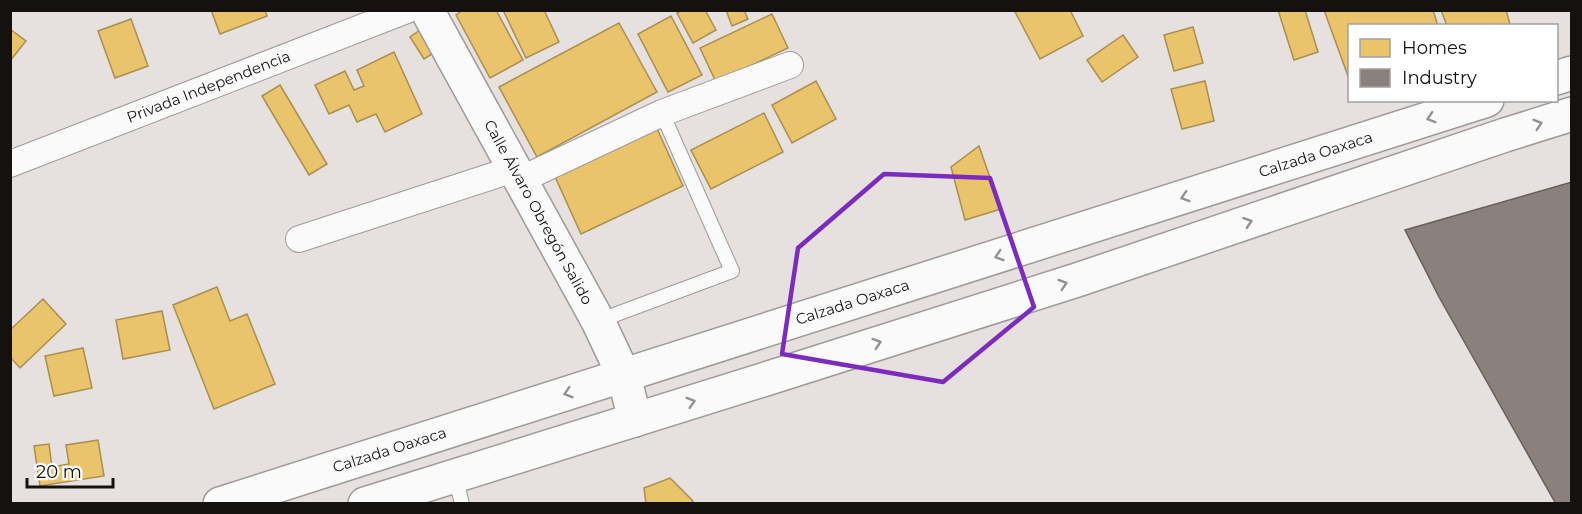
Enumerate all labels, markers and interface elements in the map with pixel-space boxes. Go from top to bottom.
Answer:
legend [1348,24,1558,102]
text: Homes [1402,37,1467,59]
street label: Privada Independencia [124,46,293,127]
text: Industry [1402,67,1477,89]
one-way arrow [1426,111,1437,124]
street label: Calle Álvaro Obregón Salido [480,116,597,308]
one-way arrow [1532,119,1543,132]
street label: Calzada Oaxaca [1256,127,1375,181]
one-way arrow [1180,189,1191,202]
one-way arrow [1242,216,1252,229]
one-way arrow [994,249,1005,261]
street label: Calzada Oaxaca [793,275,912,329]
one-way arrow [1057,279,1068,291]
one-way arrow [871,338,882,351]
one-way arrow [563,386,574,399]
one-way arrow [685,397,696,409]
street label: Calzada Oaxaca [330,422,449,476]
scale bar [27,451,112,489]
text: 20 m [36,461,82,483]

